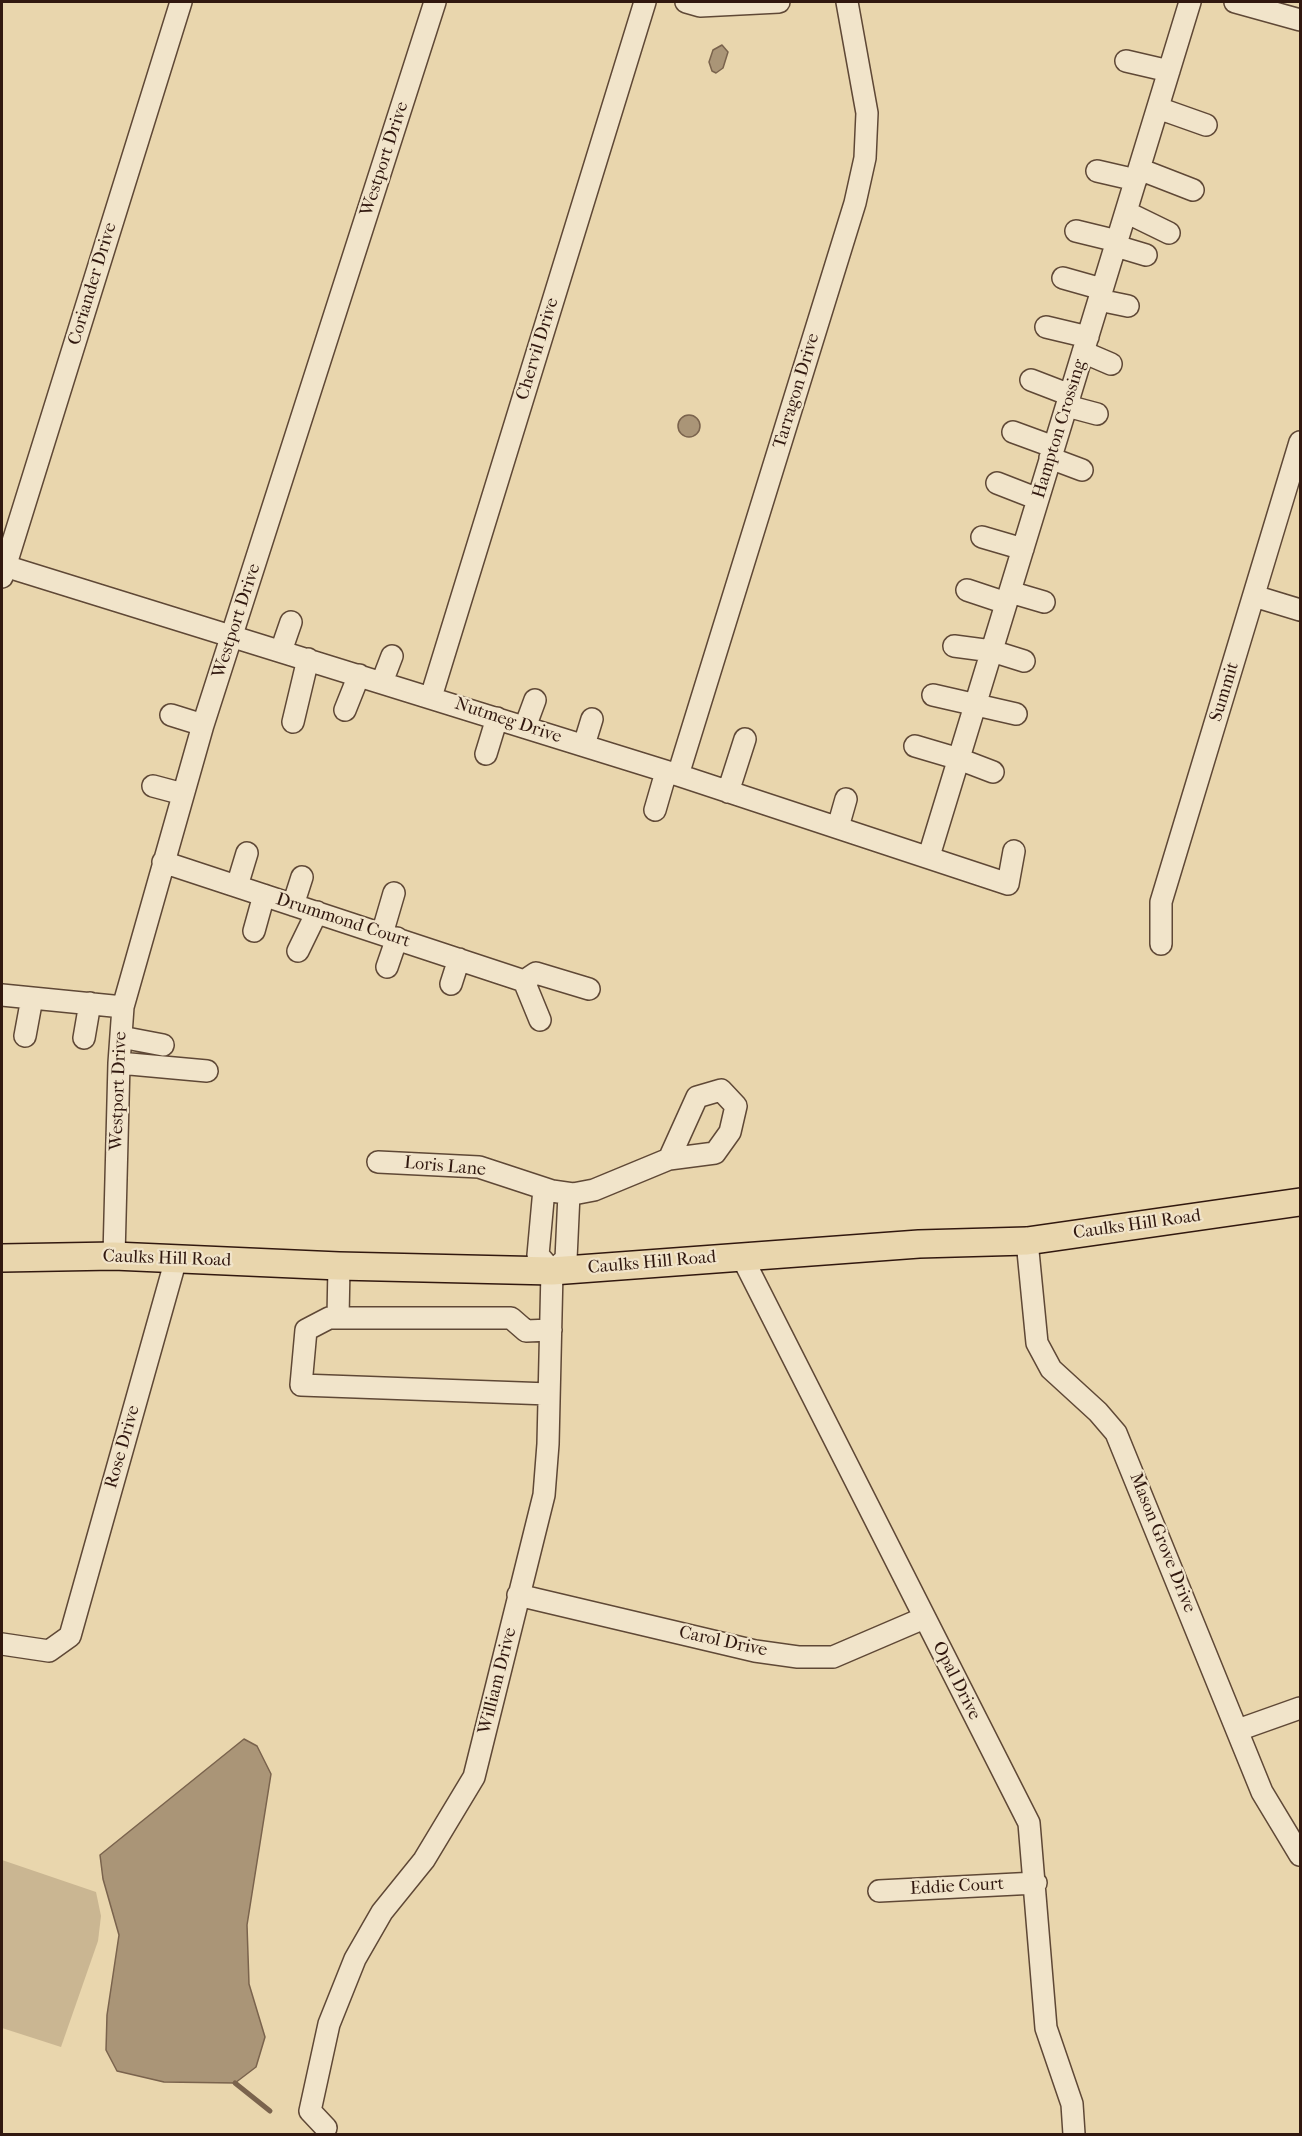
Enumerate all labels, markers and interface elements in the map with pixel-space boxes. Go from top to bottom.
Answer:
street label: Westport Drive [356,99,414,219]
street label: Coriander Drive [64,220,122,348]
street label: Chervil Drive [512,295,564,403]
street label: Tarragon Drive [769,331,825,451]
street label: Hampton Crossing [1029,357,1091,501]
street label: Westport Drive [208,561,266,681]
street label: Summit [1206,660,1244,724]
street label: Nutmeg Drive [452,694,564,748]
street label: Drummond Court [273,889,413,953]
street label: Westport Drive [106,1031,132,1151]
street label: Loris Lane [403,1153,487,1181]
street label: Caulks Hill Road [1072,1205,1202,1245]
street label: Caulks Hill Road [102,1246,232,1272]
street label: Caulks Hill Road [587,1247,717,1279]
street label: Rose Drive [101,1403,145,1491]
street label: Mason Grove Drive [1124,1470,1200,1616]
street label: Carol Drive [677,1622,769,1662]
street label: William Drive [474,1625,522,1737]
street label: Opal Drive [927,1638,985,1724]
street label: Eddie Court [910,1874,1004,1900]

